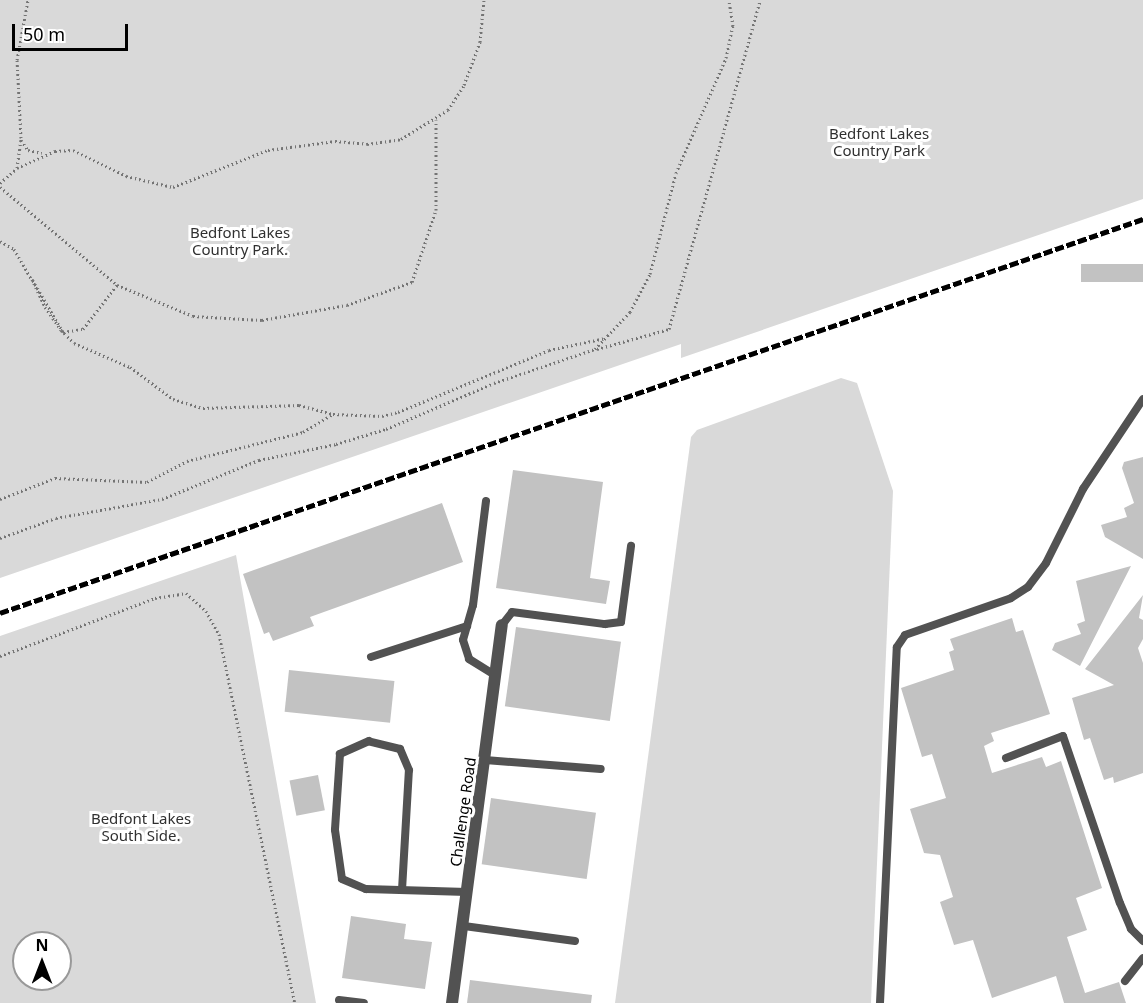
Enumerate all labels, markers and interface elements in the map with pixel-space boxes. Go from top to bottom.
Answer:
scale bar [15,12,130,50]
text: 50 m [23,22,65,46]
park label: Bedfont Lakes Country Park [829,124,929,159]
park label: Bedfont Lakes Country Park. [190,223,290,258]
street label: Challenge Road [446,756,480,868]
park label: Bedfont Lakes South Side. [91,809,191,844]
north arrow [12,931,72,991]
text: N [35,934,49,956]

